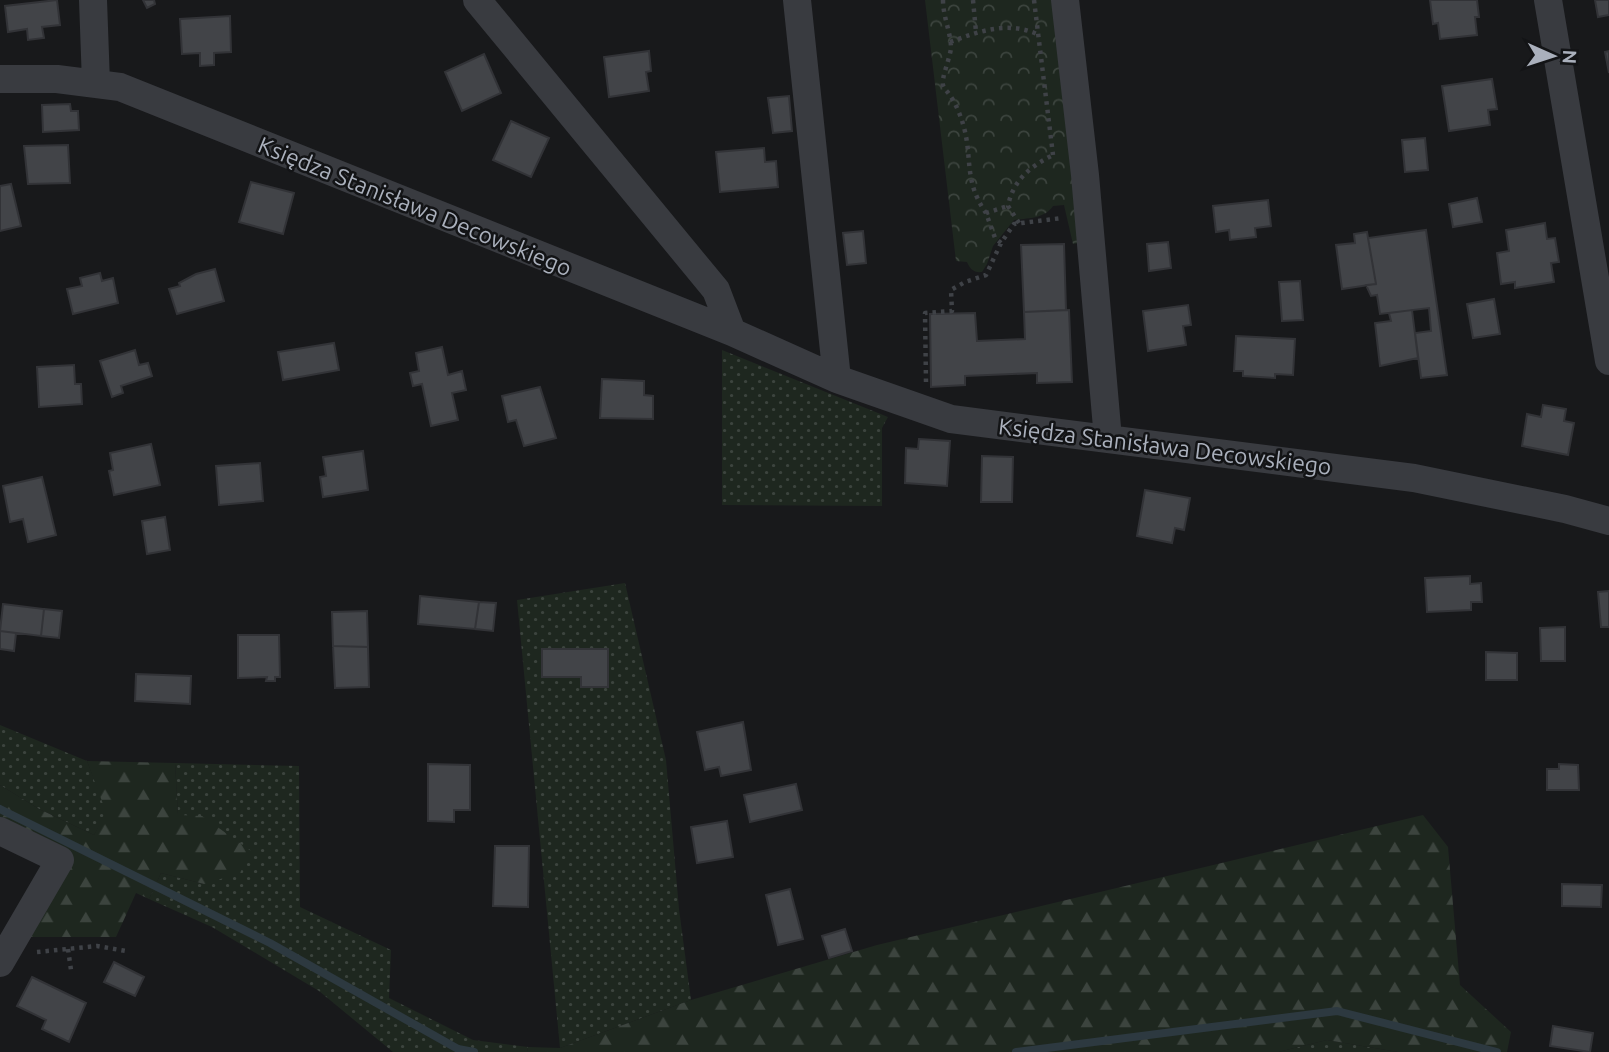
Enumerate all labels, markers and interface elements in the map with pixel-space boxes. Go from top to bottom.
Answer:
north arrow [1518,21,1588,91]
text: N [1559,49,1581,65]
street label: Księdza Stanisława Decowskiego [255,132,575,280]
street label: Księdza Stanisława Decowskiego [997,413,1333,479]

